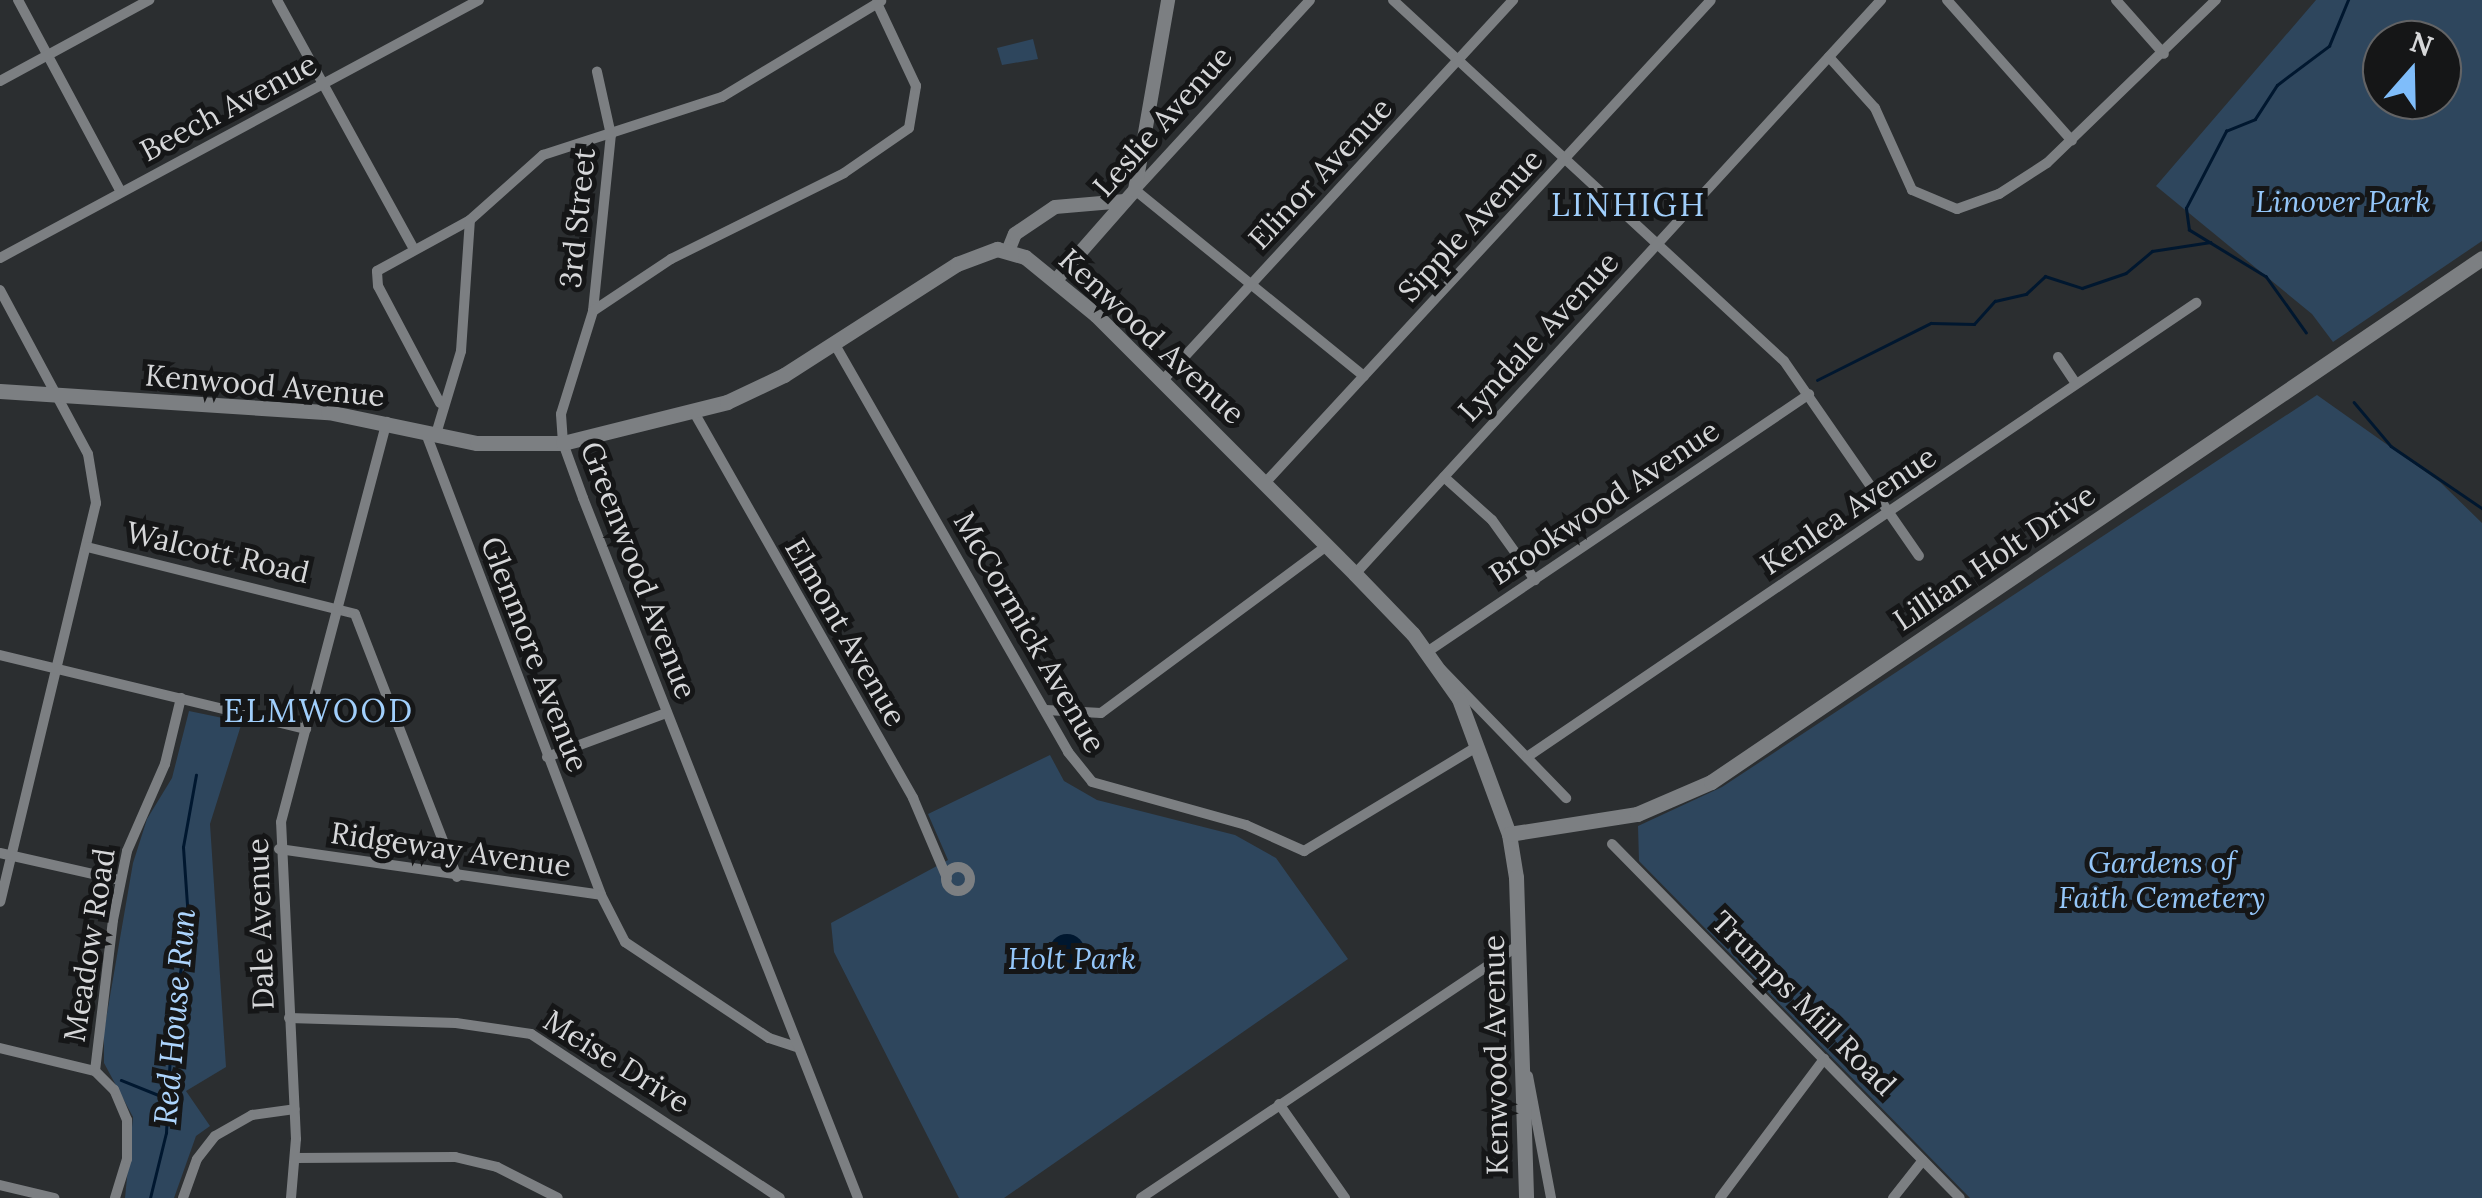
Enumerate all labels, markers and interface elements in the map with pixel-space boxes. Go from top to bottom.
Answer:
north arrow [2362,20,2462,120]
text: N [2405,23,2438,64]
street label: Leslie Avenue [1085,38,1239,204]
street label: Beech Avenue [134,45,322,169]
street label: Elinor Avenue [1241,90,1399,256]
street label: Sipple Avenue [1390,141,1550,309]
street label: 3rd Street [552,146,602,290]
park label: Linover Park [2255,183,2431,219]
district label: LINHIGH [1551,186,1707,224]
street label: Kenwood Avenue [1052,241,1252,431]
street label: Lyndale Avenue [1450,244,1626,428]
street label: Kenwood Avenue [144,357,386,413]
street label: Brookwood Avenue [1482,412,1726,592]
street label: Greenwood Avenue [573,437,705,703]
street label: Kenlea Avenue [1753,438,1943,582]
street label: Lillian Holt Drive [1886,476,2102,638]
street label: McCormick Avenue [946,505,1114,759]
street label: Walcott Road [123,513,313,591]
street label: Glenmore Avenue [474,532,596,776]
street label: Elmont Avenue [778,532,914,732]
district label: ELMWOOD [223,692,415,730]
street label: Ridgeway Avenue [329,814,573,884]
street label: Dale Avenue [239,838,281,1010]
park label: Gardens of Faith Cemetery [2058,844,2266,914]
street label: Meadow Road [56,846,122,1044]
street label: Trumps Mill Road [1704,903,1904,1103]
water label: Red House Run [146,907,204,1127]
street label: Kenwood Avenue [1475,934,1515,1176]
park label: Holt Park [1008,940,1136,976]
street label: Meise Drive [537,1002,697,1120]

